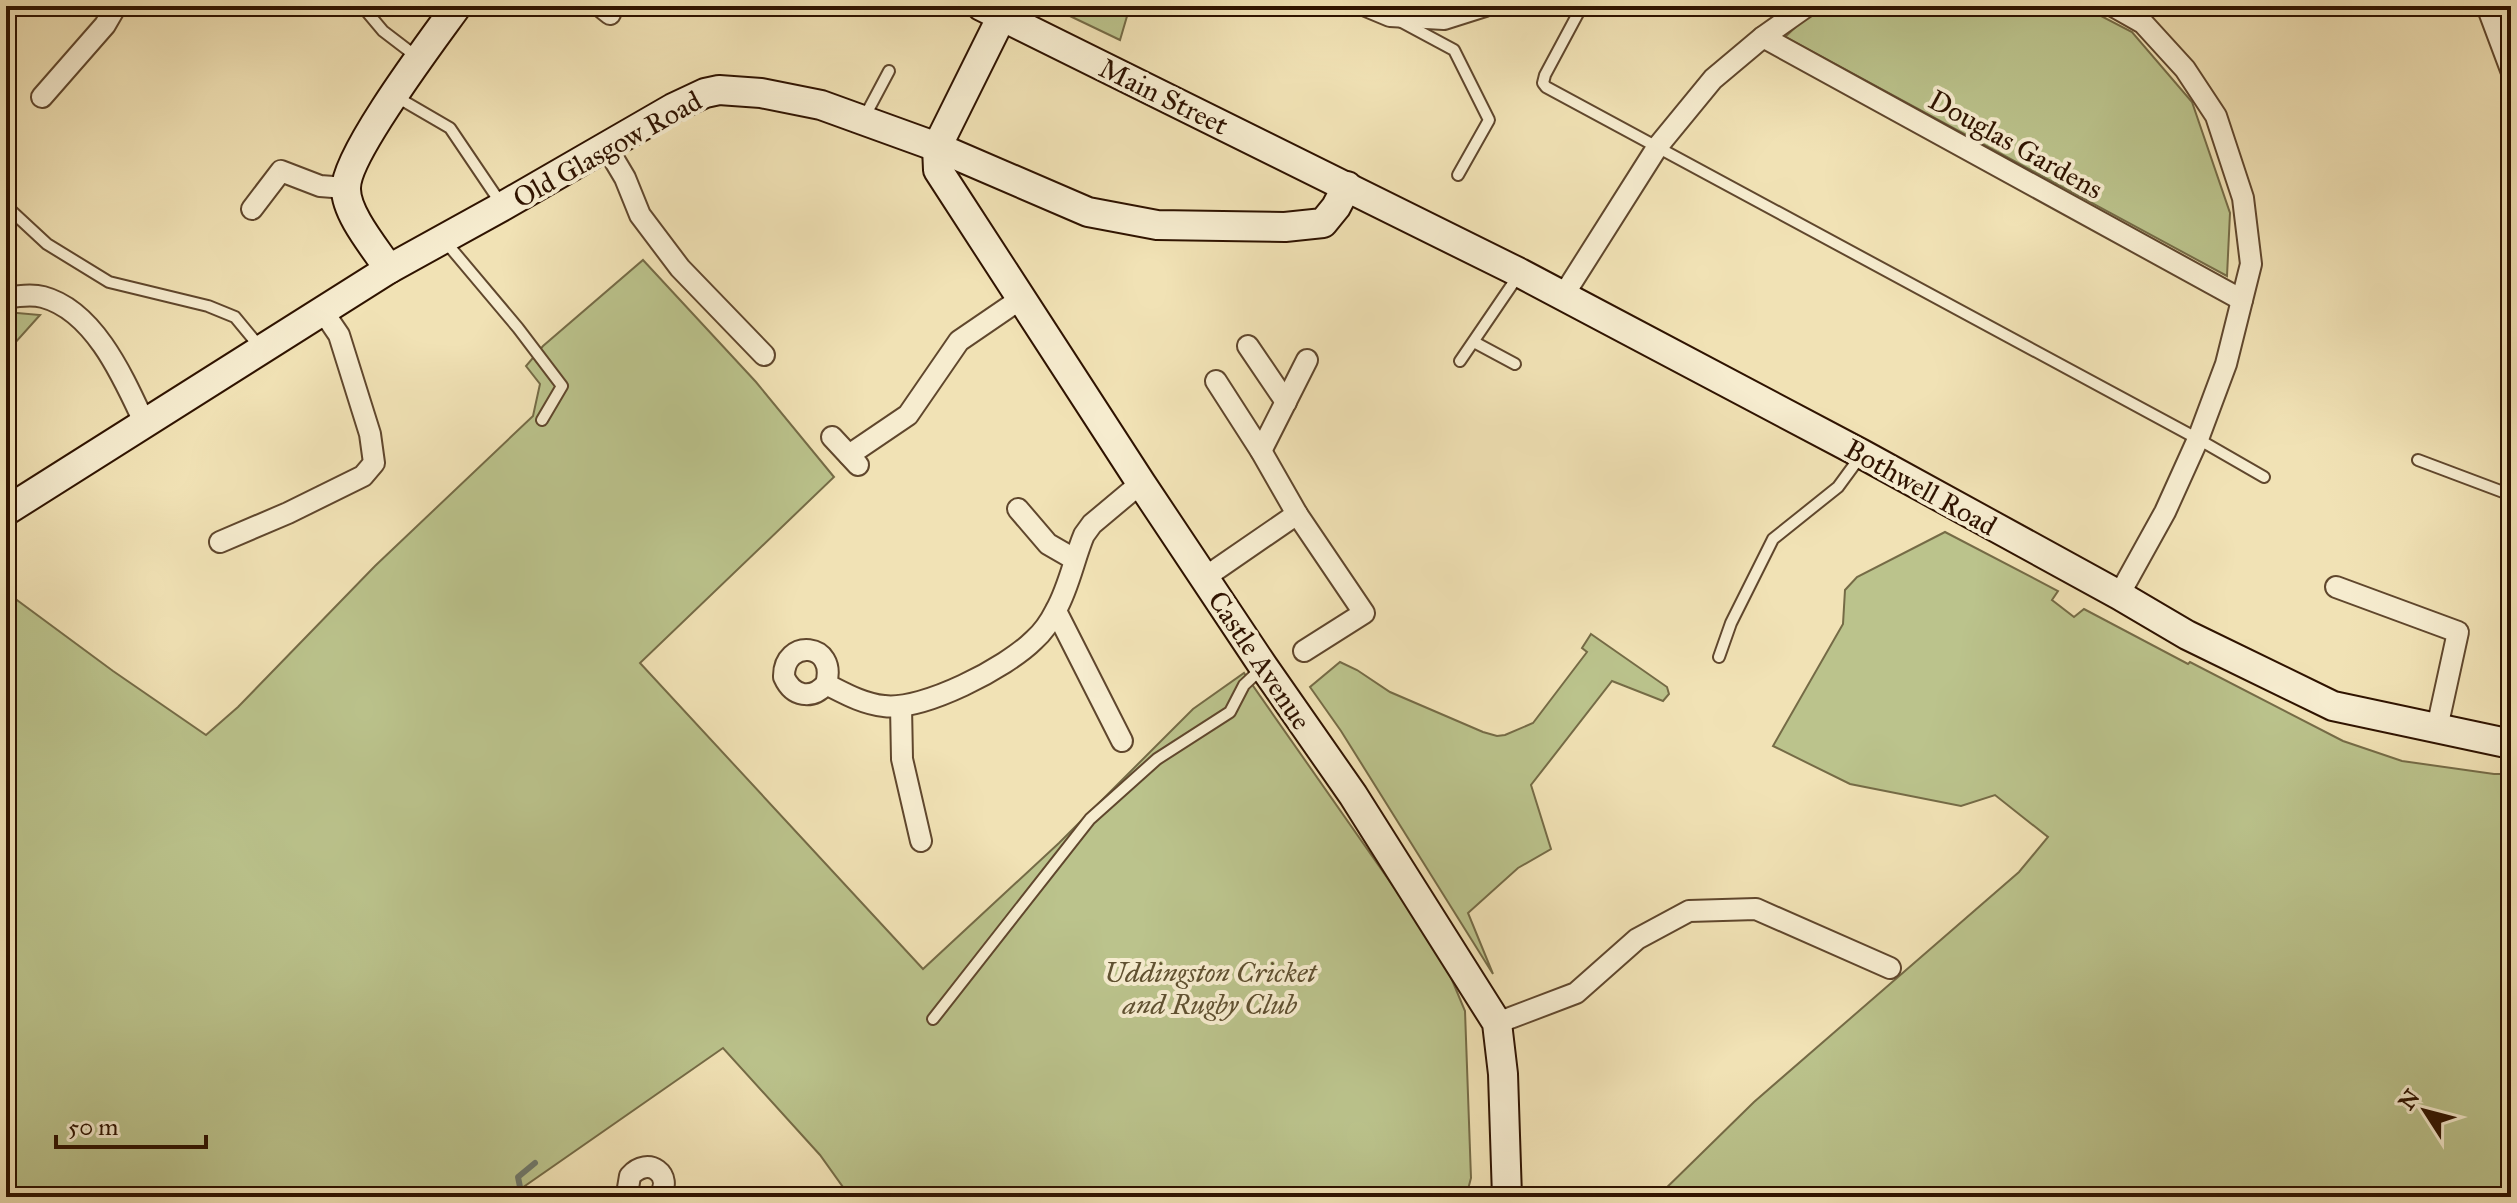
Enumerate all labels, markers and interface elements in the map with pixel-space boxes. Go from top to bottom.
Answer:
street label: Main Street [1094,50,1234,143]
street label: Douglas Gardens [1923,82,2109,207]
street label: Old Glasgow Road [507,83,708,216]
street label: Bothwell Road [1839,431,2003,544]
street label: Castle Avenue [1200,584,1319,737]
park label: Uddingston Cricket and Rugby Club [1104,955,1318,1022]
north arrow [2385,1071,2465,1151]
text: N [2393,1084,2426,1115]
scale bar [56,1099,206,1149]
text: 50 m [68,1112,118,1142]

